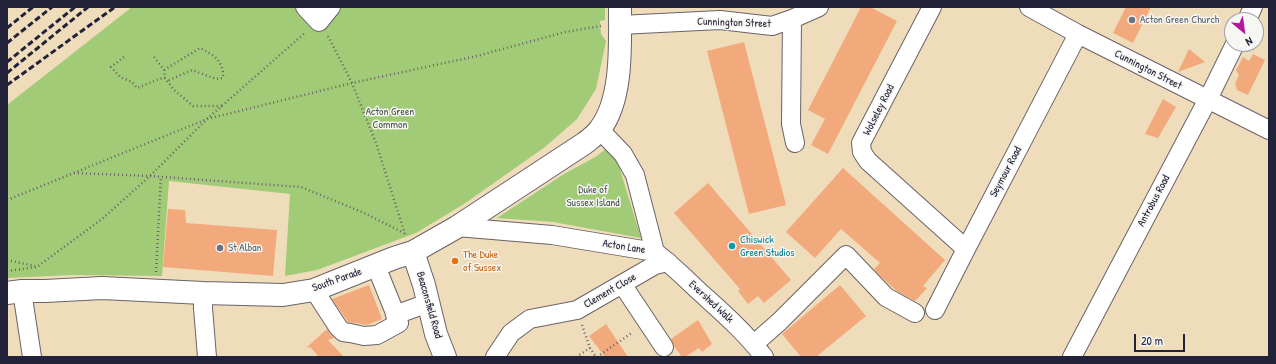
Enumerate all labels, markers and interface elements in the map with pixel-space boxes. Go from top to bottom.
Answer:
north arrow [1224,12,1264,52]
place label: Acton Green Church [1140,13,1219,27]
street label: Cunnington Street [697,15,771,31]
marker: Acton Green Church [1127,15,1137,25]
text: N [1243,34,1255,49]
street label: Cunnington Street [1112,47,1184,93]
street label: Wolseley Road [861,82,897,138]
park label: Acton Green Common [366,105,414,131]
street label: Seymour Road [987,145,1025,199]
street label: Antrobus Road [1135,173,1173,229]
park label: Duke of Sussex Island [566,183,620,209]
place label: Chiswick Green Studios [740,233,794,259]
street label: Acton Lane [602,237,646,257]
place label: St Alban [228,241,261,255]
marker: Chiswick Green Studios [727,241,737,251]
marker: St Alban [215,243,225,253]
place label: The Duke of Sussex [463,248,501,274]
marker: The Duke of Sussex [450,256,460,266]
street label: South Parade [310,265,364,295]
street label: Beaconsfield Road [413,270,445,340]
street label: Clement Close [581,271,639,311]
street label: Evershed Walk [686,278,736,326]
scale bar [1136,326,1187,352]
text: 20 m [1141,332,1163,349]

